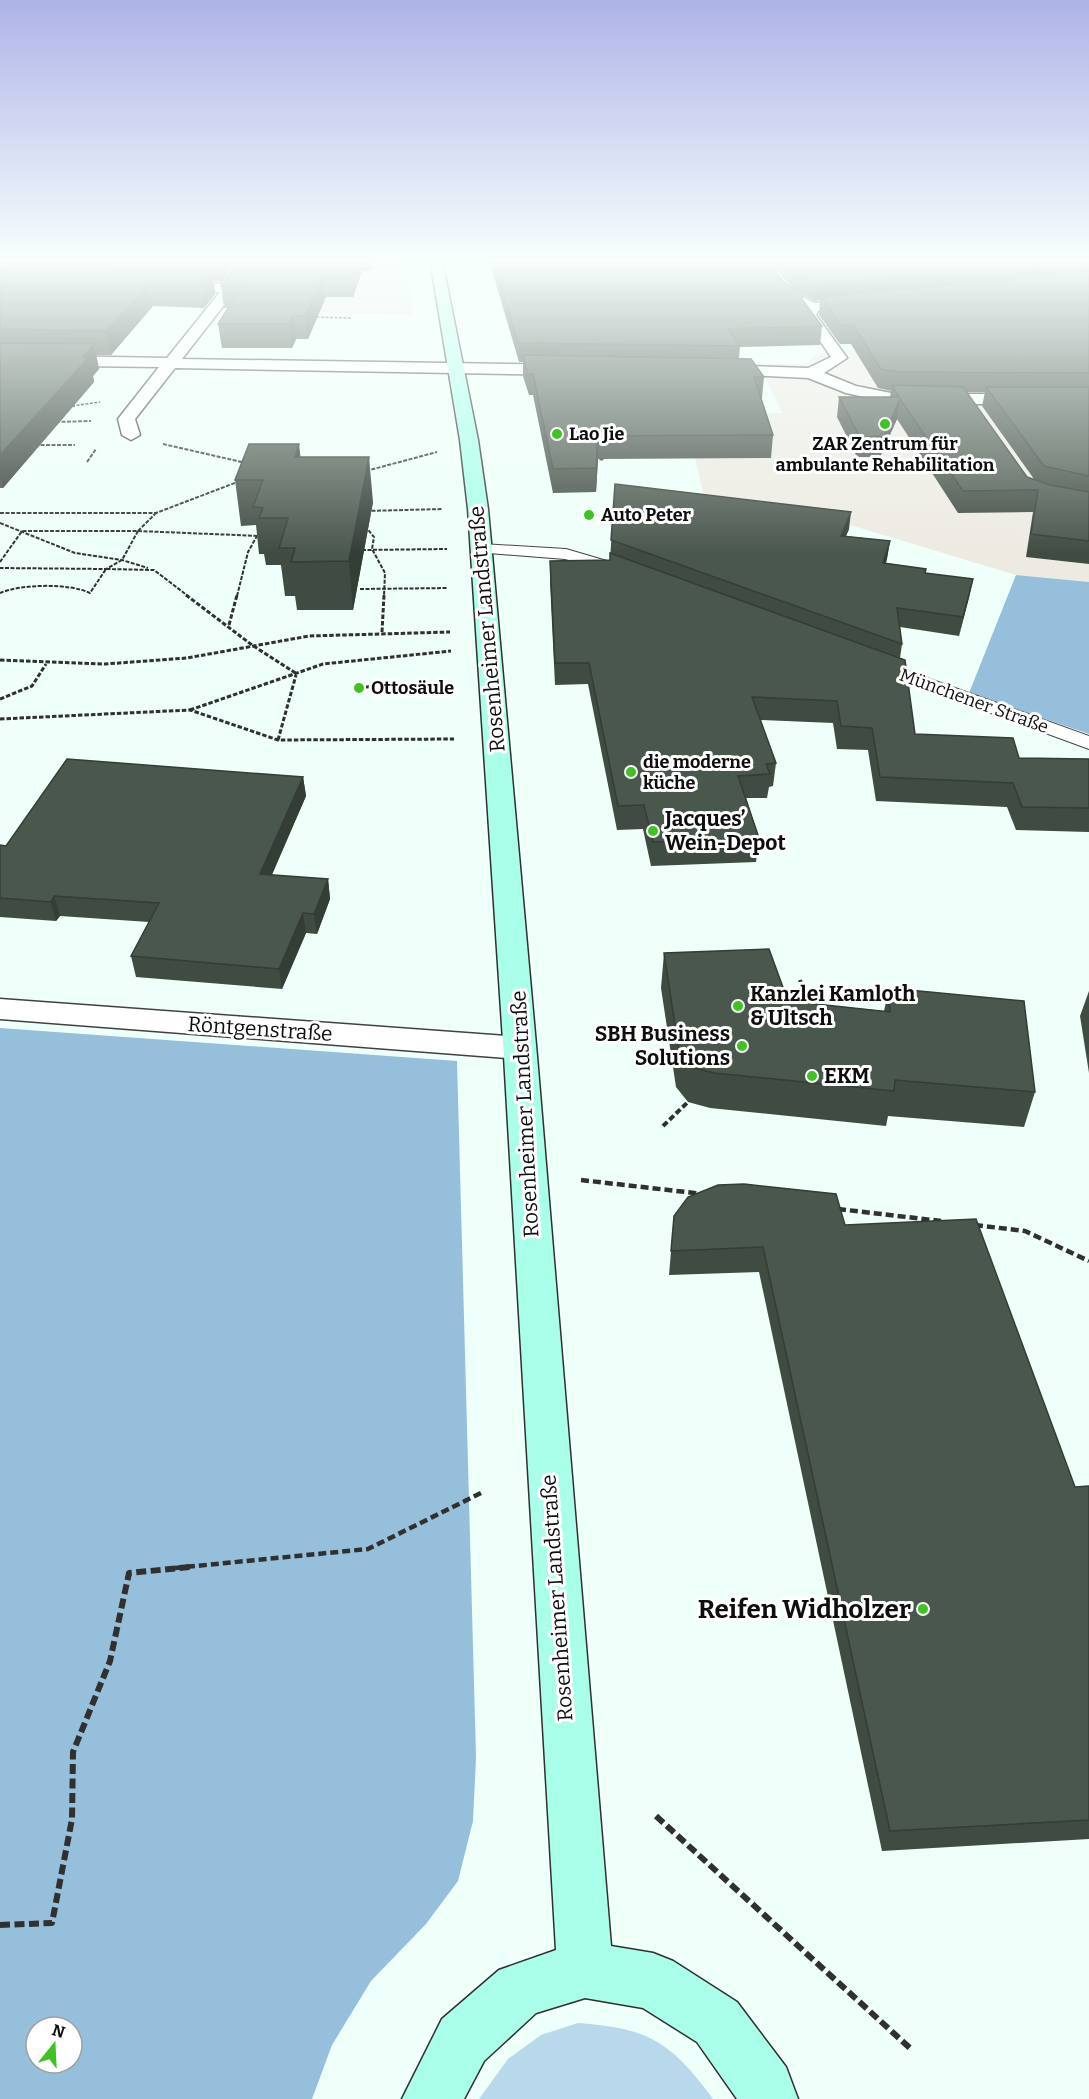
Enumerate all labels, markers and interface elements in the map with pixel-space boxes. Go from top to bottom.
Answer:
marker: ZAR Zentrum für ambulante Rehabilitation [878,417,892,431]
place label: Lao Jie [569,423,625,445]
marker: Lao Jie [550,427,564,441]
place label: ZAR Zentrum für ambulante Rehabilitation [776,433,995,476]
place label: Auto Peter [601,504,692,526]
street label: Rosenheimer Landstraße [463,505,511,753]
marker: Auto Peter [582,508,596,522]
street label: Münchener Straße [896,664,1052,738]
place label: Ottosäule [371,677,454,699]
marker: Ottosäule [352,681,366,695]
place label: die moderne küche [643,751,751,794]
marker: die moderne küche [624,765,638,779]
place label: Jacques’ Wein-Depot [664,806,786,856]
marker: Jacques’ Wein-Depot [646,824,660,838]
place label: Kanzlei Kamloth & Ultsch [750,981,916,1031]
street label: Rosenheimer Landstraße [506,990,544,1238]
marker: Kanzlei Kamloth & Ultsch [731,999,745,1013]
street label: Röntgenstraße [187,1011,333,1047]
place label: SBH Business Solutions [595,1021,730,1071]
marker: SBH Business Solutions [735,1039,749,1053]
place label: EKM [824,1063,870,1089]
marker: EKM [805,1069,819,1083]
street label: Rosenheimer Landstraße [535,1474,579,1722]
place label: Reifen Widholzer [698,1594,911,1625]
marker: Reifen Widholzer [916,1602,930,1616]
north arrow [24,2015,84,2075]
text: N [50,2020,67,2042]

